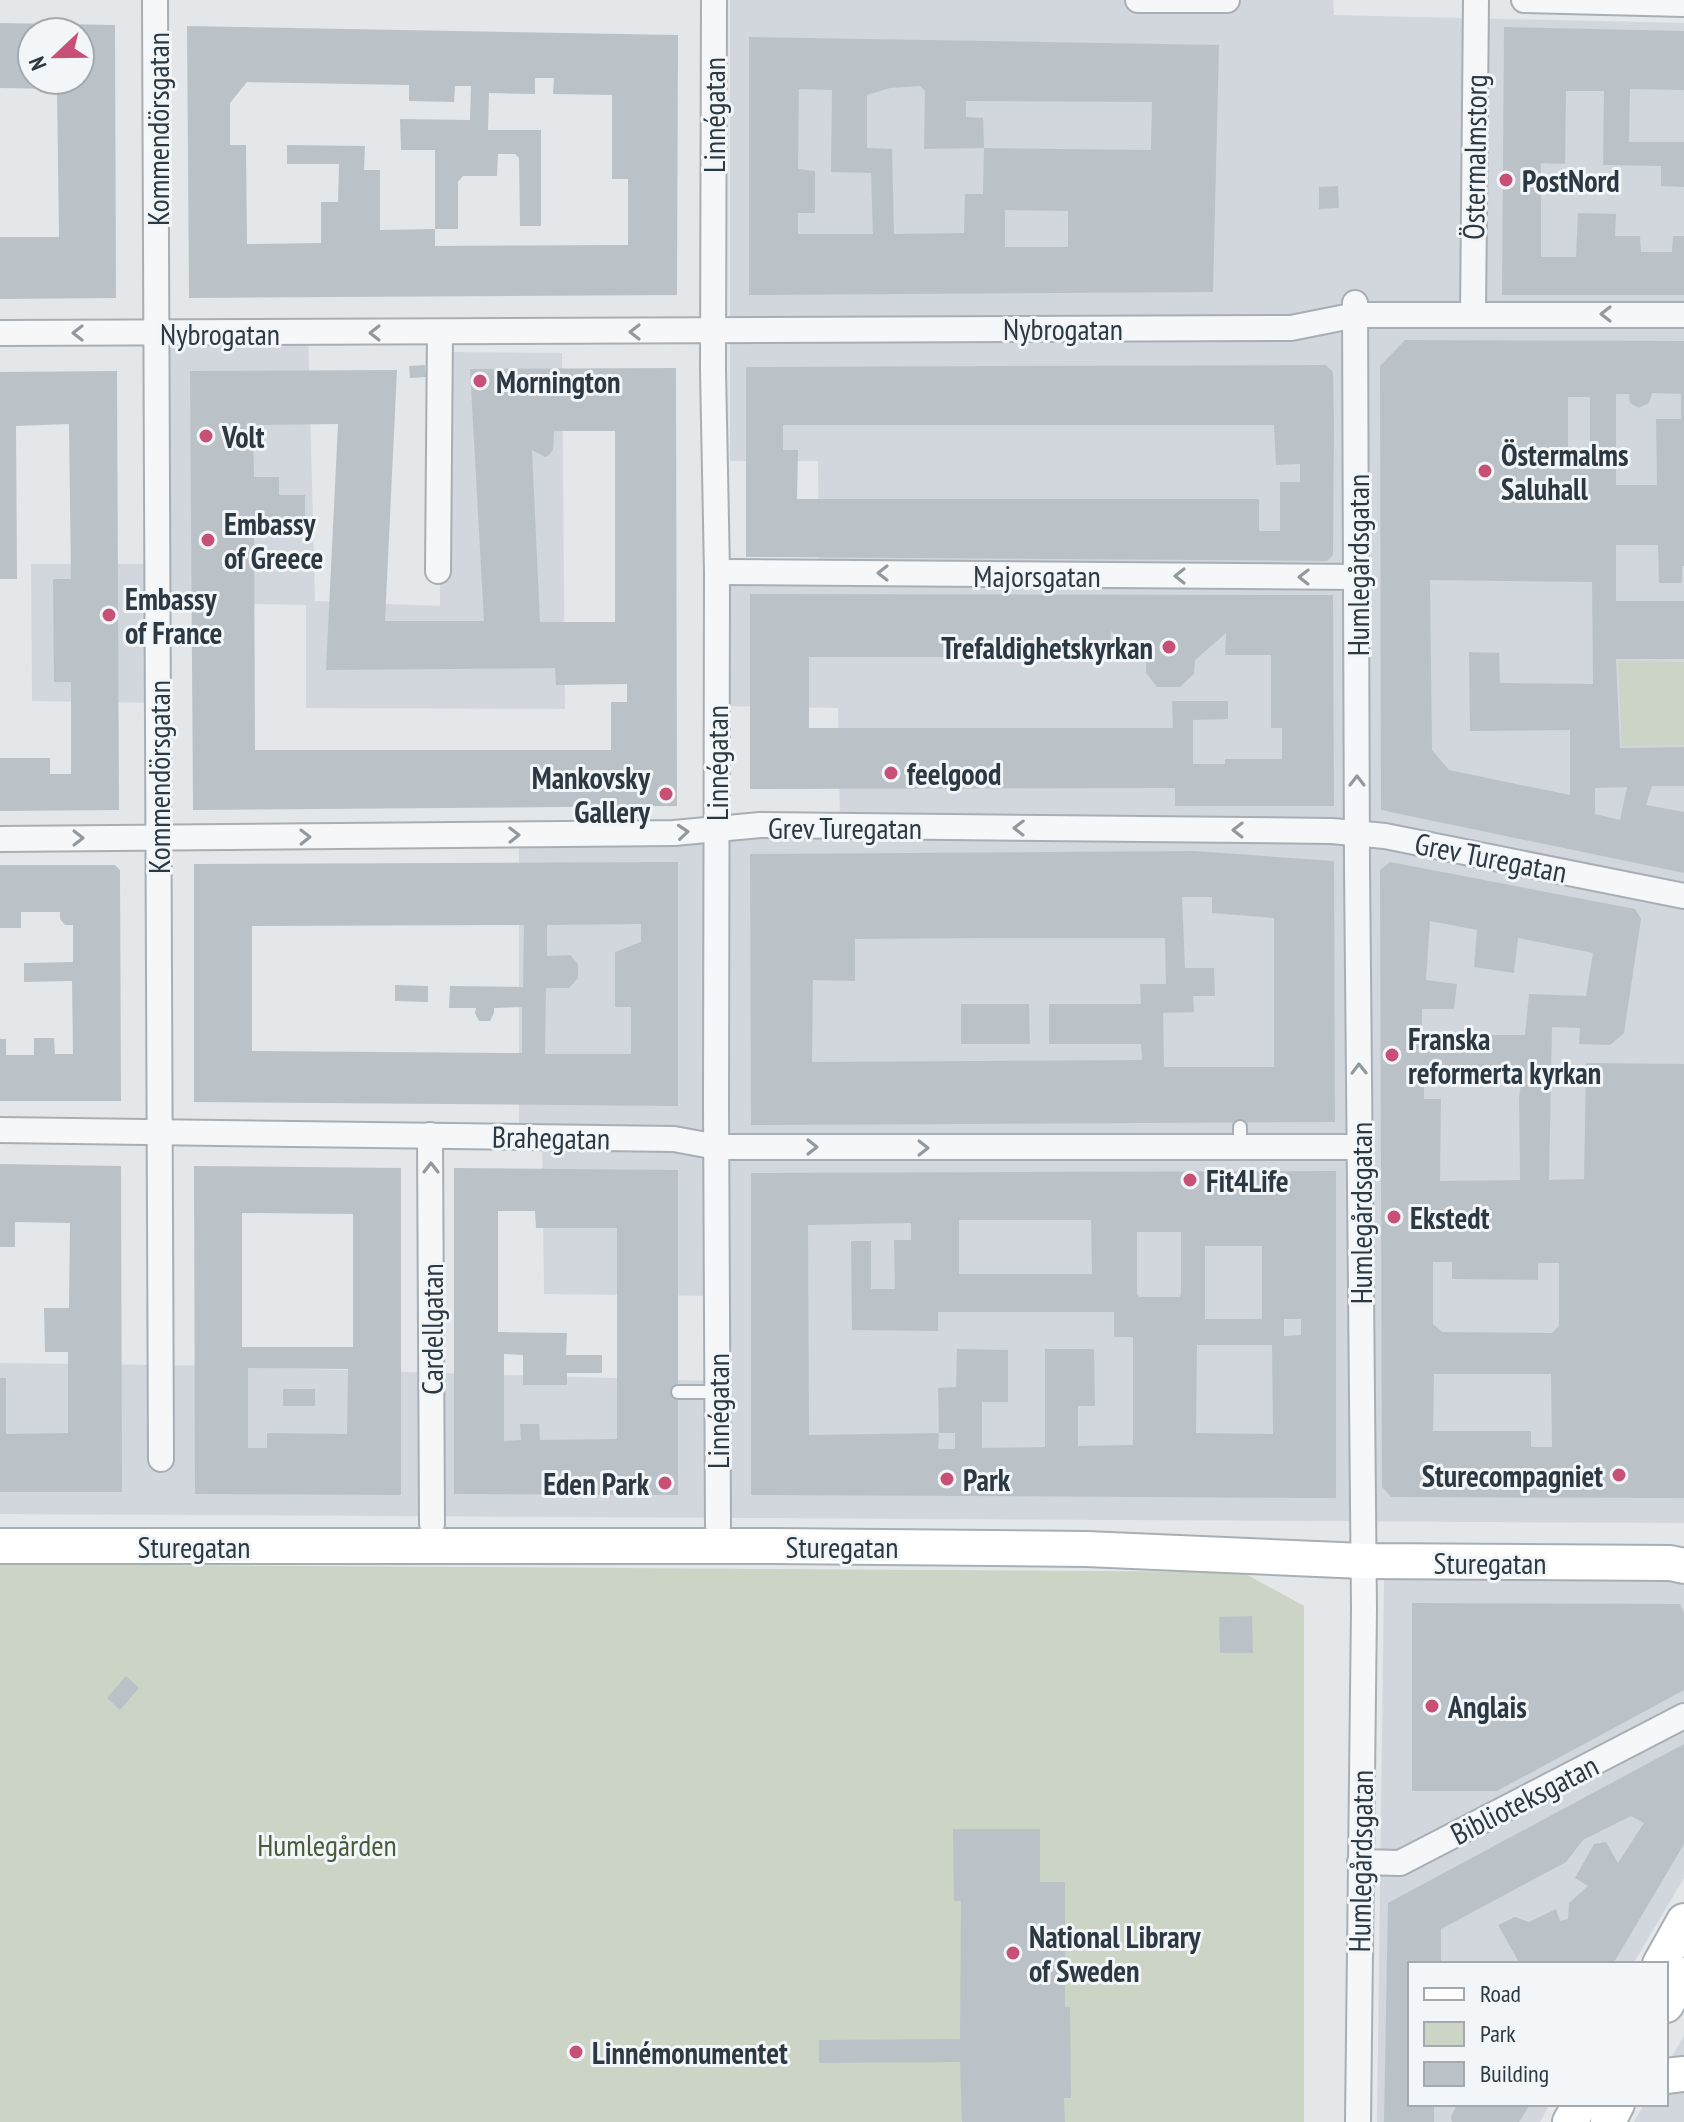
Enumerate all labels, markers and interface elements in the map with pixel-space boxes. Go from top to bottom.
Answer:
north arrow [16,16,96,96]
street label: Kommendörsgatan [138,32,177,226]
text: N [22,53,53,74]
street label: Linnégatan [694,57,733,173]
street label: Östermalmstorg [1453,74,1495,240]
place label: PostNord [1522,161,1620,200]
marker: PostNord [1497,171,1515,189]
one-way arrow [1599,305,1612,323]
street label: Nybrogatan [1003,309,1123,348]
street label: Nybrogatan [160,314,280,353]
one-way arrow [628,323,641,341]
one-way arrow [71,324,84,342]
one-way arrow [368,324,381,342]
place label: Mornington [496,362,621,401]
marker: Mornington [471,372,489,390]
place label: Volt [221,417,265,456]
marker: Volt [197,427,215,445]
place label: Östermalms Saluhall [1501,435,1628,508]
marker: Östermalms Saluhall [1476,462,1494,480]
street label: Humlegårdsgatan [1338,474,1377,656]
place label: Embassy of Greece [224,504,323,577]
marker: Embassy of Greece [199,531,217,549]
street label: Majorsgatan [973,556,1101,595]
one-way arrow [876,565,889,582]
one-way arrow [1173,567,1186,585]
one-way arrow [1297,568,1310,586]
place label: Embassy of France [125,579,222,652]
marker: Embassy of France [100,606,118,624]
place label: Trefaldighetskyrkan [941,628,1153,667]
marker: Trefaldighetskyrkan [1160,638,1178,656]
street label: Kommendörsgatan [139,680,178,874]
street label: Linnégatan [697,705,736,821]
place label: feelgood [907,754,1001,793]
place label: Mankovsky Gallery [532,758,651,831]
marker: feelgood [882,764,900,782]
one-way arrow [1348,774,1366,787]
marker: Mankovsky Gallery [657,785,675,803]
street label: Grev Turegatan [768,808,922,847]
one-way arrow [1012,819,1025,837]
one-way arrow [1231,821,1244,839]
street label: Grev Turegatan [1412,823,1570,891]
one-way arrow [677,824,690,841]
one-way arrow [508,826,521,844]
one-way arrow [299,828,312,845]
one-way arrow [72,829,85,847]
place label: Franska reformerta kyrkan [1408,1019,1601,1092]
marker: Franska reformerta kyrkan [1383,1046,1401,1064]
one-way arrow [1350,1062,1368,1075]
street label: Brahegatan [492,1116,610,1158]
street label: Humlegårdsgatan [1341,1122,1380,1304]
one-way arrow [806,1138,819,1156]
one-way arrow [917,1139,930,1157]
one-way arrow [422,1161,439,1174]
place label: Fit4Life [1206,1161,1289,1200]
marker: Fit4Life [1181,1171,1199,1189]
place label: Ekstedt [1410,1198,1490,1237]
marker: Ekstedt [1385,1208,1403,1226]
street label: Cardellgatan [412,1263,451,1395]
street label: Linnégatan [698,1353,737,1469]
place label: Sturecompagniet [1422,1456,1603,1495]
place label: Park [963,1460,1011,1499]
place label: Eden Park [543,1464,650,1503]
marker: Sturecompagniet [1610,1466,1628,1484]
marker: Park [938,1470,956,1488]
marker: Eden Park [656,1474,674,1492]
street label: Sturegatan [138,1527,250,1566]
street label: Sturegatan [786,1527,898,1566]
street label: Sturegatan [1434,1543,1546,1582]
place label: Anglais [1447,1687,1527,1726]
marker: Anglais [1423,1697,1441,1715]
street label: Biblioteksgatan [1444,1745,1604,1853]
street label: Humlegårdsgatan [1339,1769,1381,1953]
park label: Humlegården [257,1825,397,1864]
place label: National Library of Sweden [1029,1917,1201,1990]
marker: National Library of Sweden [1004,1944,1022,1962]
legend [1408,1962,1668,2106]
text: Road [1480,1978,1521,2009]
text: Park [1480,2018,1516,2049]
place label: Linnémonumentet [592,2033,788,2072]
marker: Linnémonumentet [567,2043,585,2061]
text: Building [1480,2058,1549,2089]

